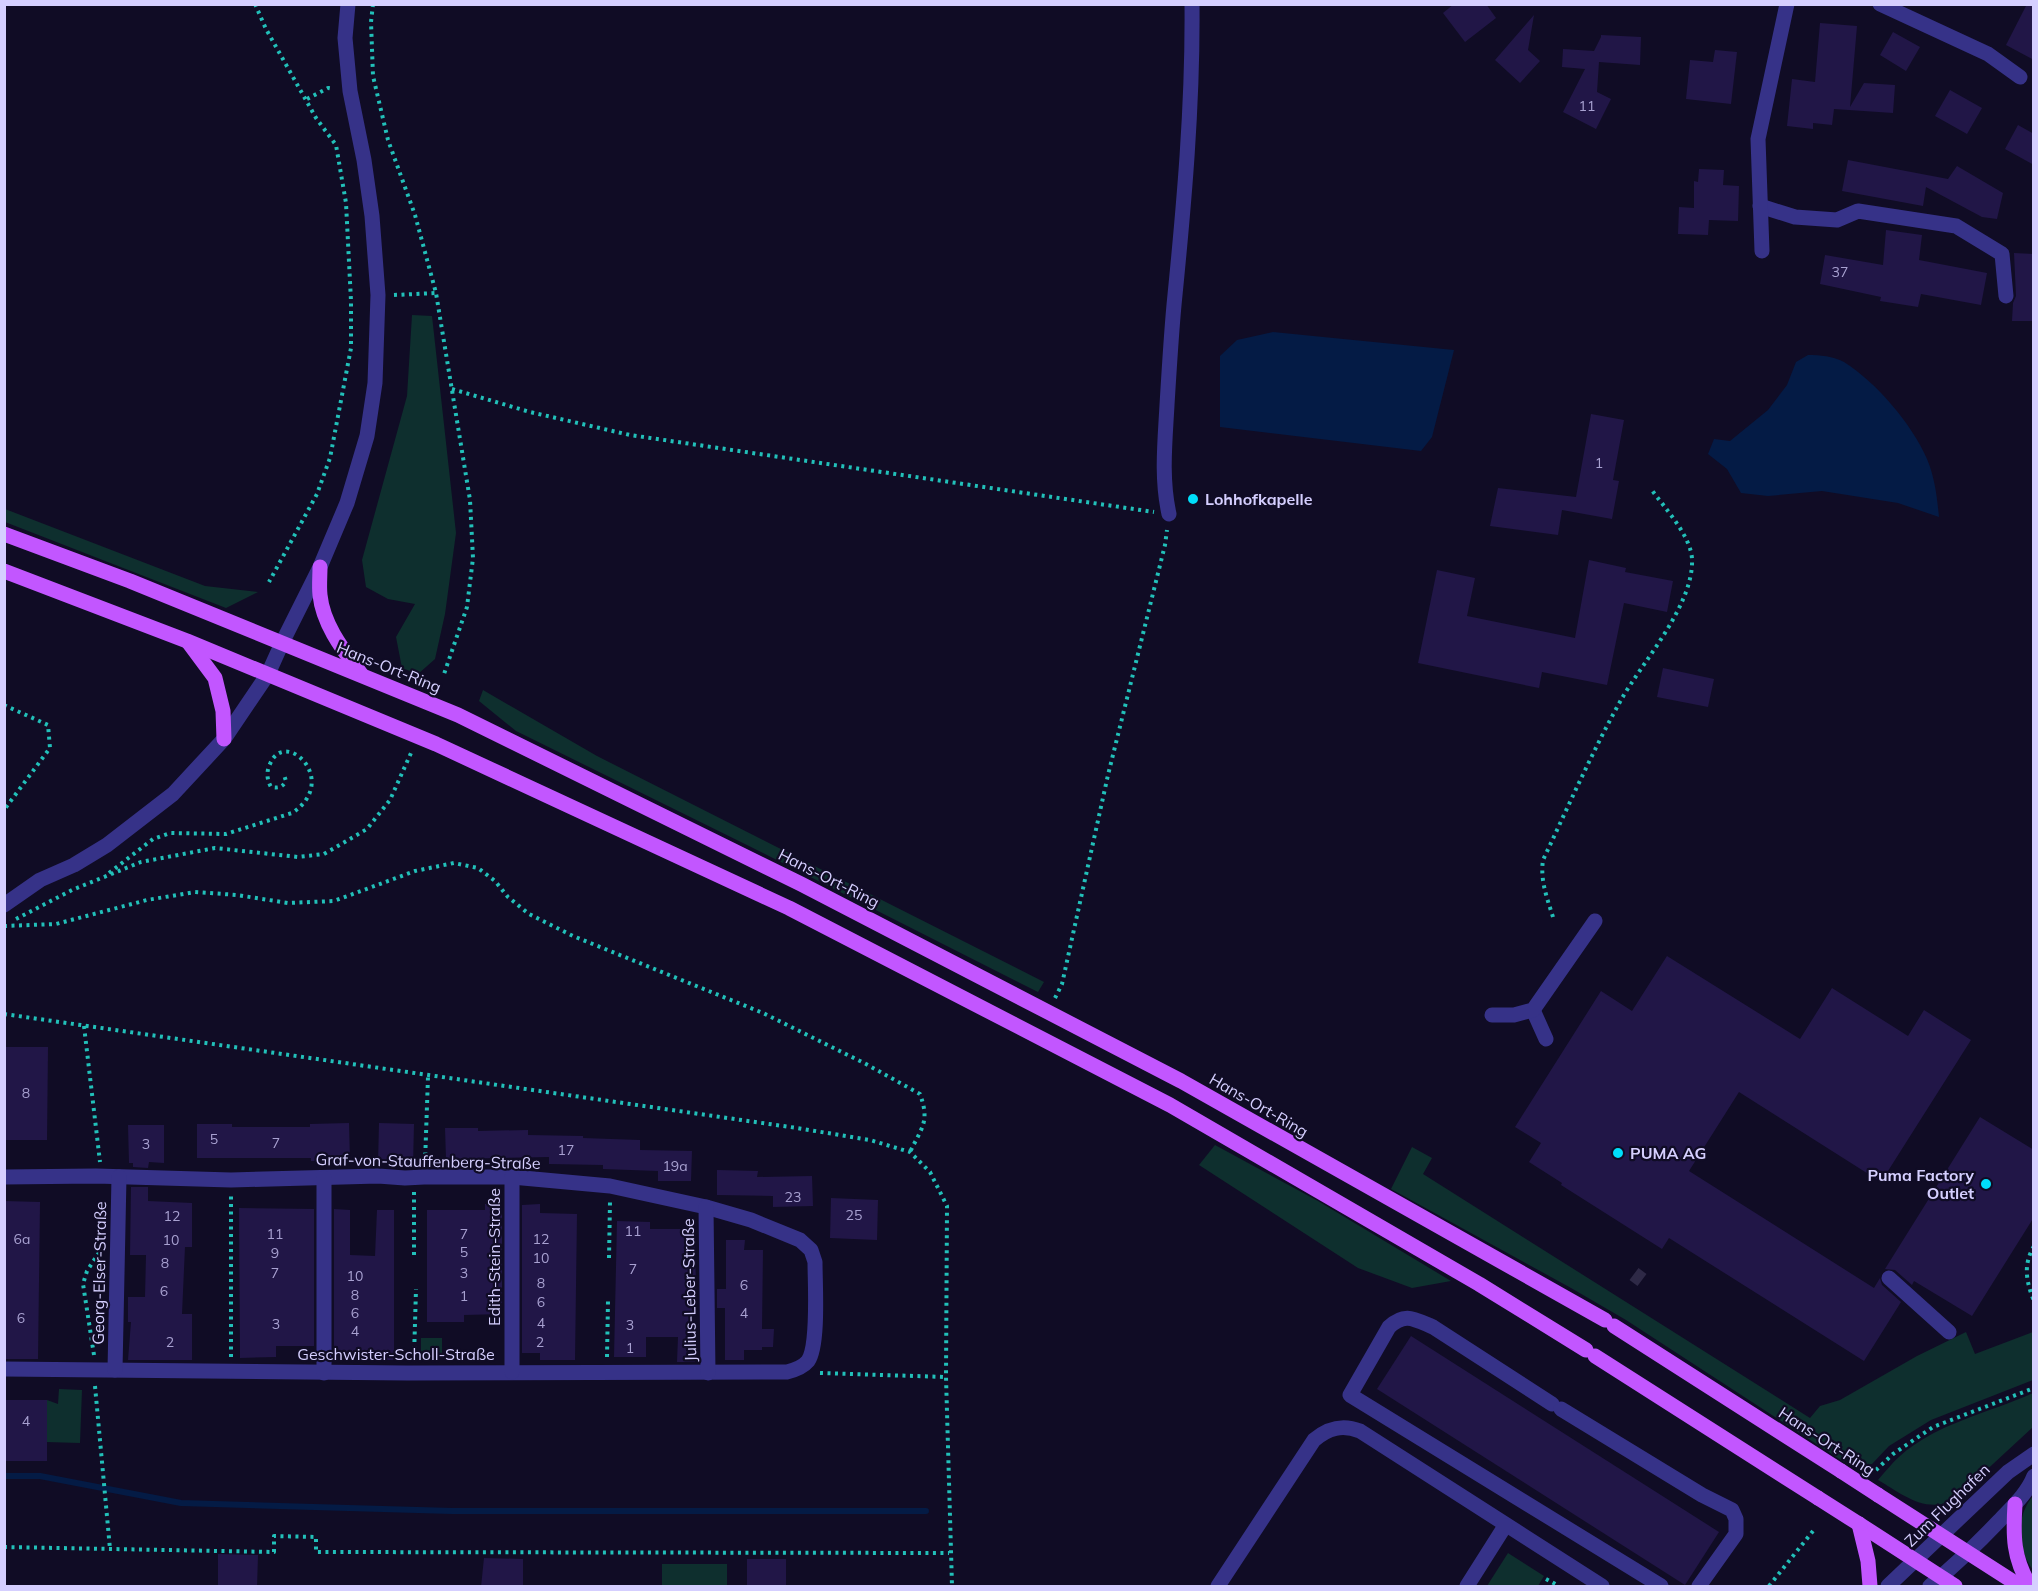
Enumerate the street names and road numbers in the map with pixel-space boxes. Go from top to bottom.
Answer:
street label: Hans-Ort-Ring [334,637,444,697]
street label: Hans-Ort-Ring [775,844,883,912]
street label: Hans-Ort-Ring [1206,1069,1312,1141]
street label: Graf-von-Stauffenberg-Straße [315,1149,541,1173]
street label: Edith-Stein-Straße [484,1188,504,1326]
street label: Georg-Elser-Straße [88,1201,110,1345]
street label: Julius-Leber-Straße [678,1218,700,1362]
street label: Geschwister-Scholl-Straße [297,1344,495,1364]
street label: Hans-Ort-Ring [1775,1402,1879,1480]
street label: Zum Flughafen [1900,1459,1994,1551]

